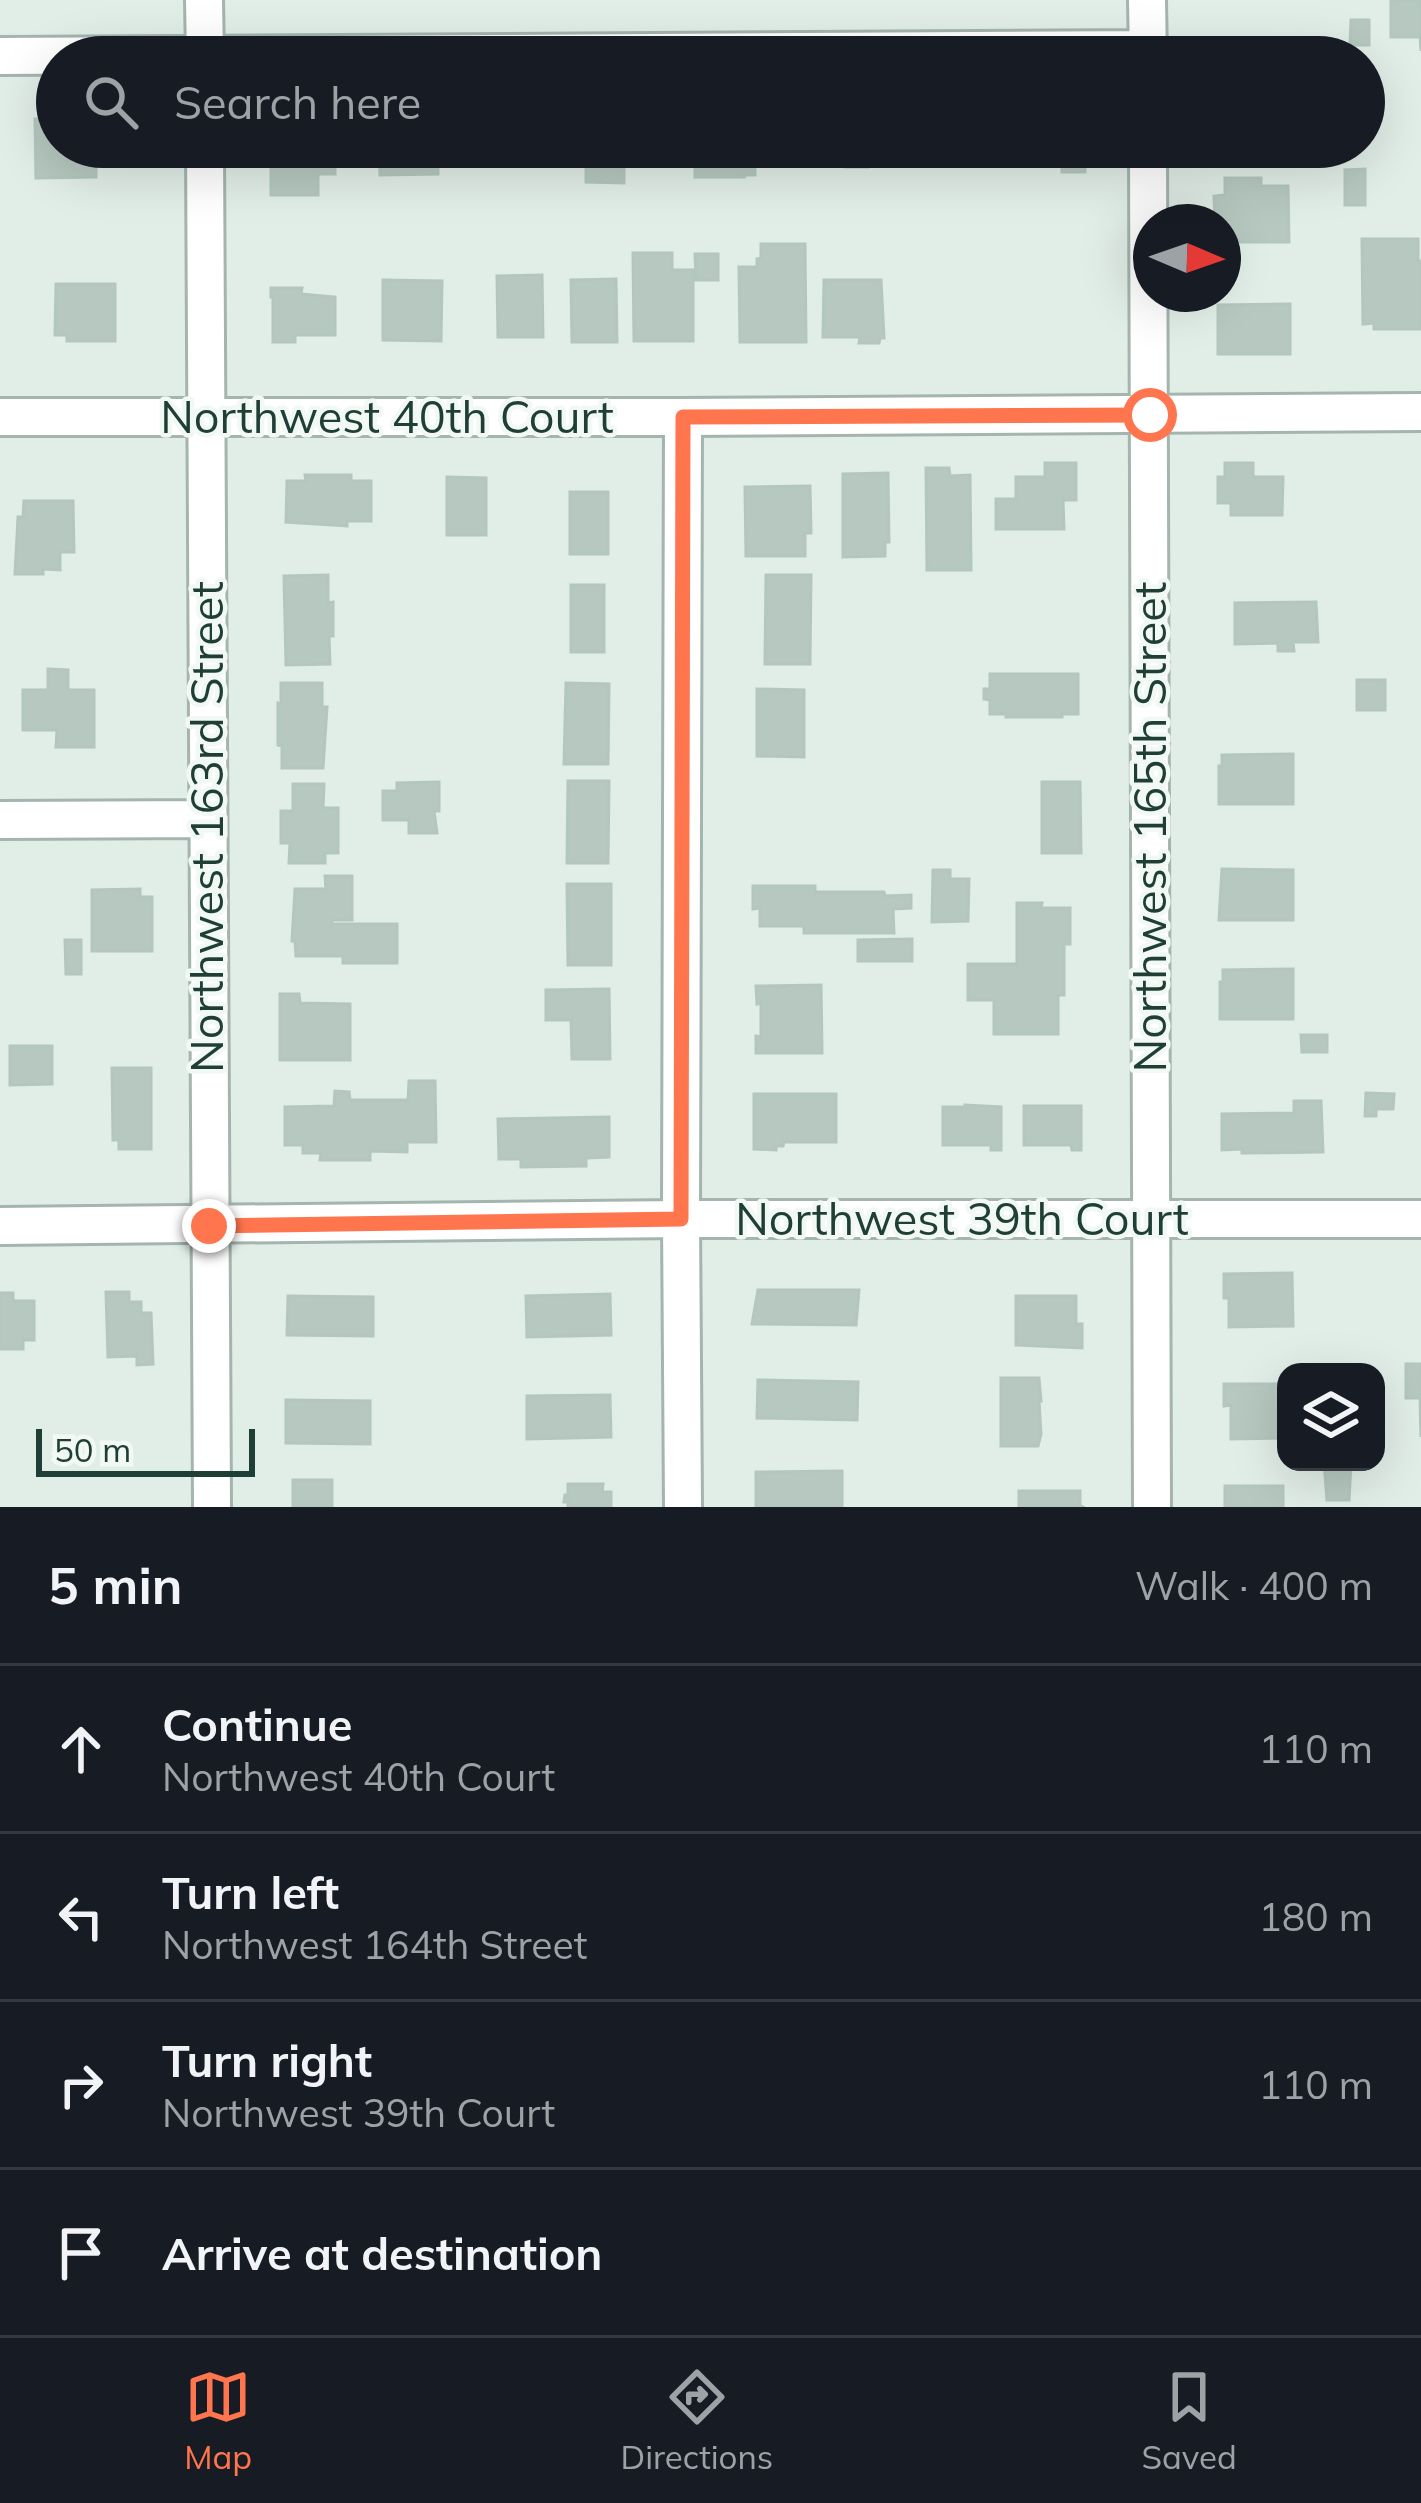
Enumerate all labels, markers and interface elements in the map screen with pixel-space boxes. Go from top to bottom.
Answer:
search box [36,36,1385,168]
icon: search [78,69,144,135]
text: Search here [174,74,421,130]
north arrow [1133,204,1241,312]
street label: Northwest 40th Court [160,388,614,444]
route start [1123,388,1177,442]
street label: Northwest 163rd Street [178,581,234,1073]
street label: Northwest 165th Street [1121,582,1177,1072]
street label: Northwest 39th Court [735,1190,1189,1246]
route end [182,1199,236,1253]
map controls [1277,1363,1385,1471]
button: layers [1277,1363,1385,1471]
scale bar [36,1423,255,1476]
text: 50 m [54,1429,131,1470]
text: 5 min [48,1553,183,1617]
text: Walk · 400 m [1135,1561,1373,1610]
text: Continue [162,1696,352,1752]
icon: ahead [48,1716,114,1782]
text: 110 m [1258,1724,1373,1773]
text: Northwest 40th Court [162,1752,555,1801]
text: Turn left [162,1864,339,1920]
icon: left [48,1884,114,1950]
text: 180 m [1258,1892,1373,1941]
text: Northwest 164th Street [162,1920,587,1969]
text: Turn right [162,2032,372,2088]
icon: right [48,2052,114,2118]
text: 110 m [1258,2060,1373,2109]
text: Northwest 39th Court [162,2088,555,2137]
icon: arrive [48,2220,114,2286]
text: Arrive at destination [162,2225,602,2281]
tab: Map [184,2364,252,2477]
tab: Directions [621,2364,773,2477]
tab: Saved [1142,2364,1237,2477]

